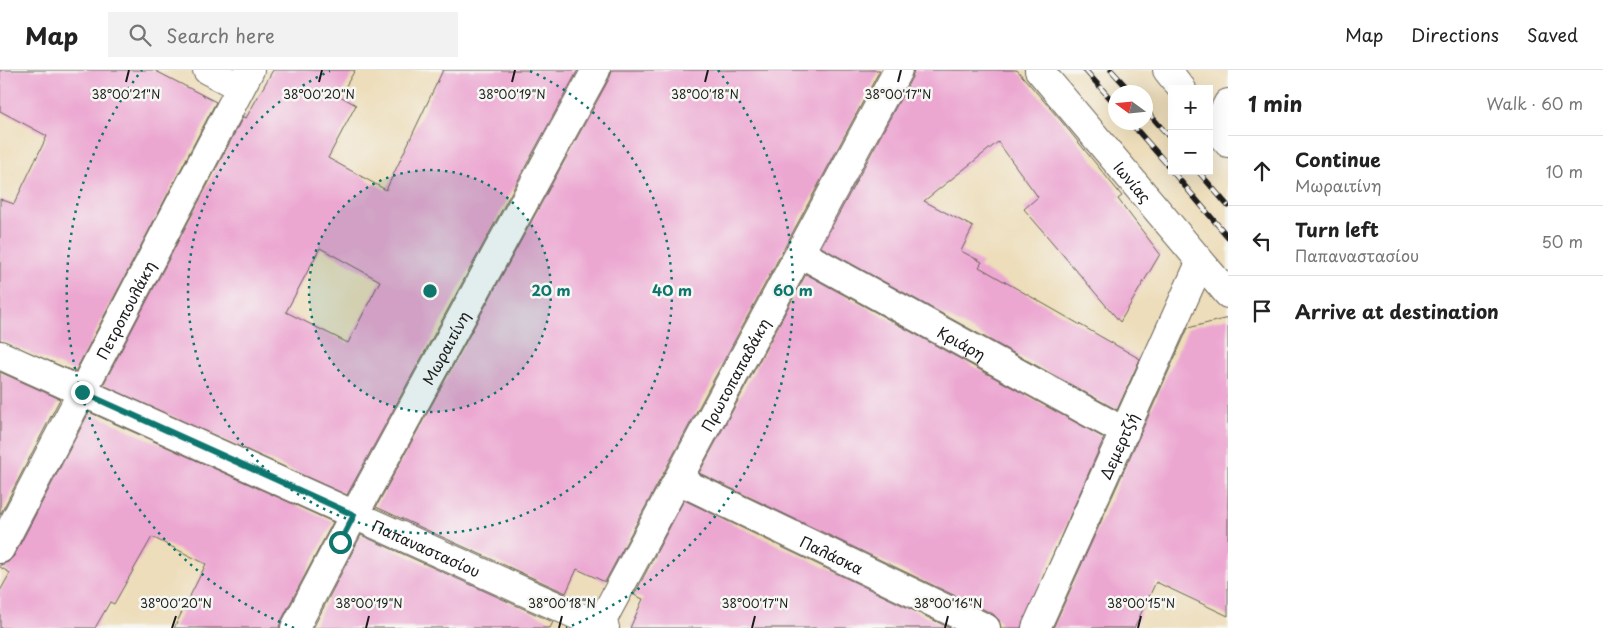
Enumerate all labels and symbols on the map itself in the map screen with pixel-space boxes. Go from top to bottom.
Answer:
text: 38°00'21"N [92,85,160,103]
text: 38°00'20"N [283,85,355,103]
text: 38°00'19"N [478,85,546,103]
text: 38°00'18"N [671,85,739,103]
text: 38°00'17"N [865,85,931,103]
north arrow [1108,85,1153,130]
street label: Ιωνίας [1109,156,1157,207]
street label: Πετροπουλάκη [90,256,160,363]
text: 20 m [532,278,570,301]
text: 40 m [652,278,692,301]
text: 60 m [773,278,813,301]
centre of rings [421,282,439,300]
street label: Μωραιτίνη [416,306,475,389]
street label: Πρωτοπαπαδάκη [694,313,774,435]
street label: Κριάρη [934,320,990,365]
route end [71,381,94,404]
street label: Δεμερτζή [1093,408,1143,483]
street label: Παπαναστασίου [369,513,484,582]
street label: Παλάσκα [797,529,868,579]
route start [329,531,352,554]
text: 38°00'20"N [140,594,212,612]
text: 38°00'19"N [335,594,403,612]
text: 38°00'18"N [528,594,596,612]
text: 38°00'17"N [722,594,788,612]
text: 38°00'16"N [914,594,982,612]
text: 38°00'15"N [1107,594,1175,612]

